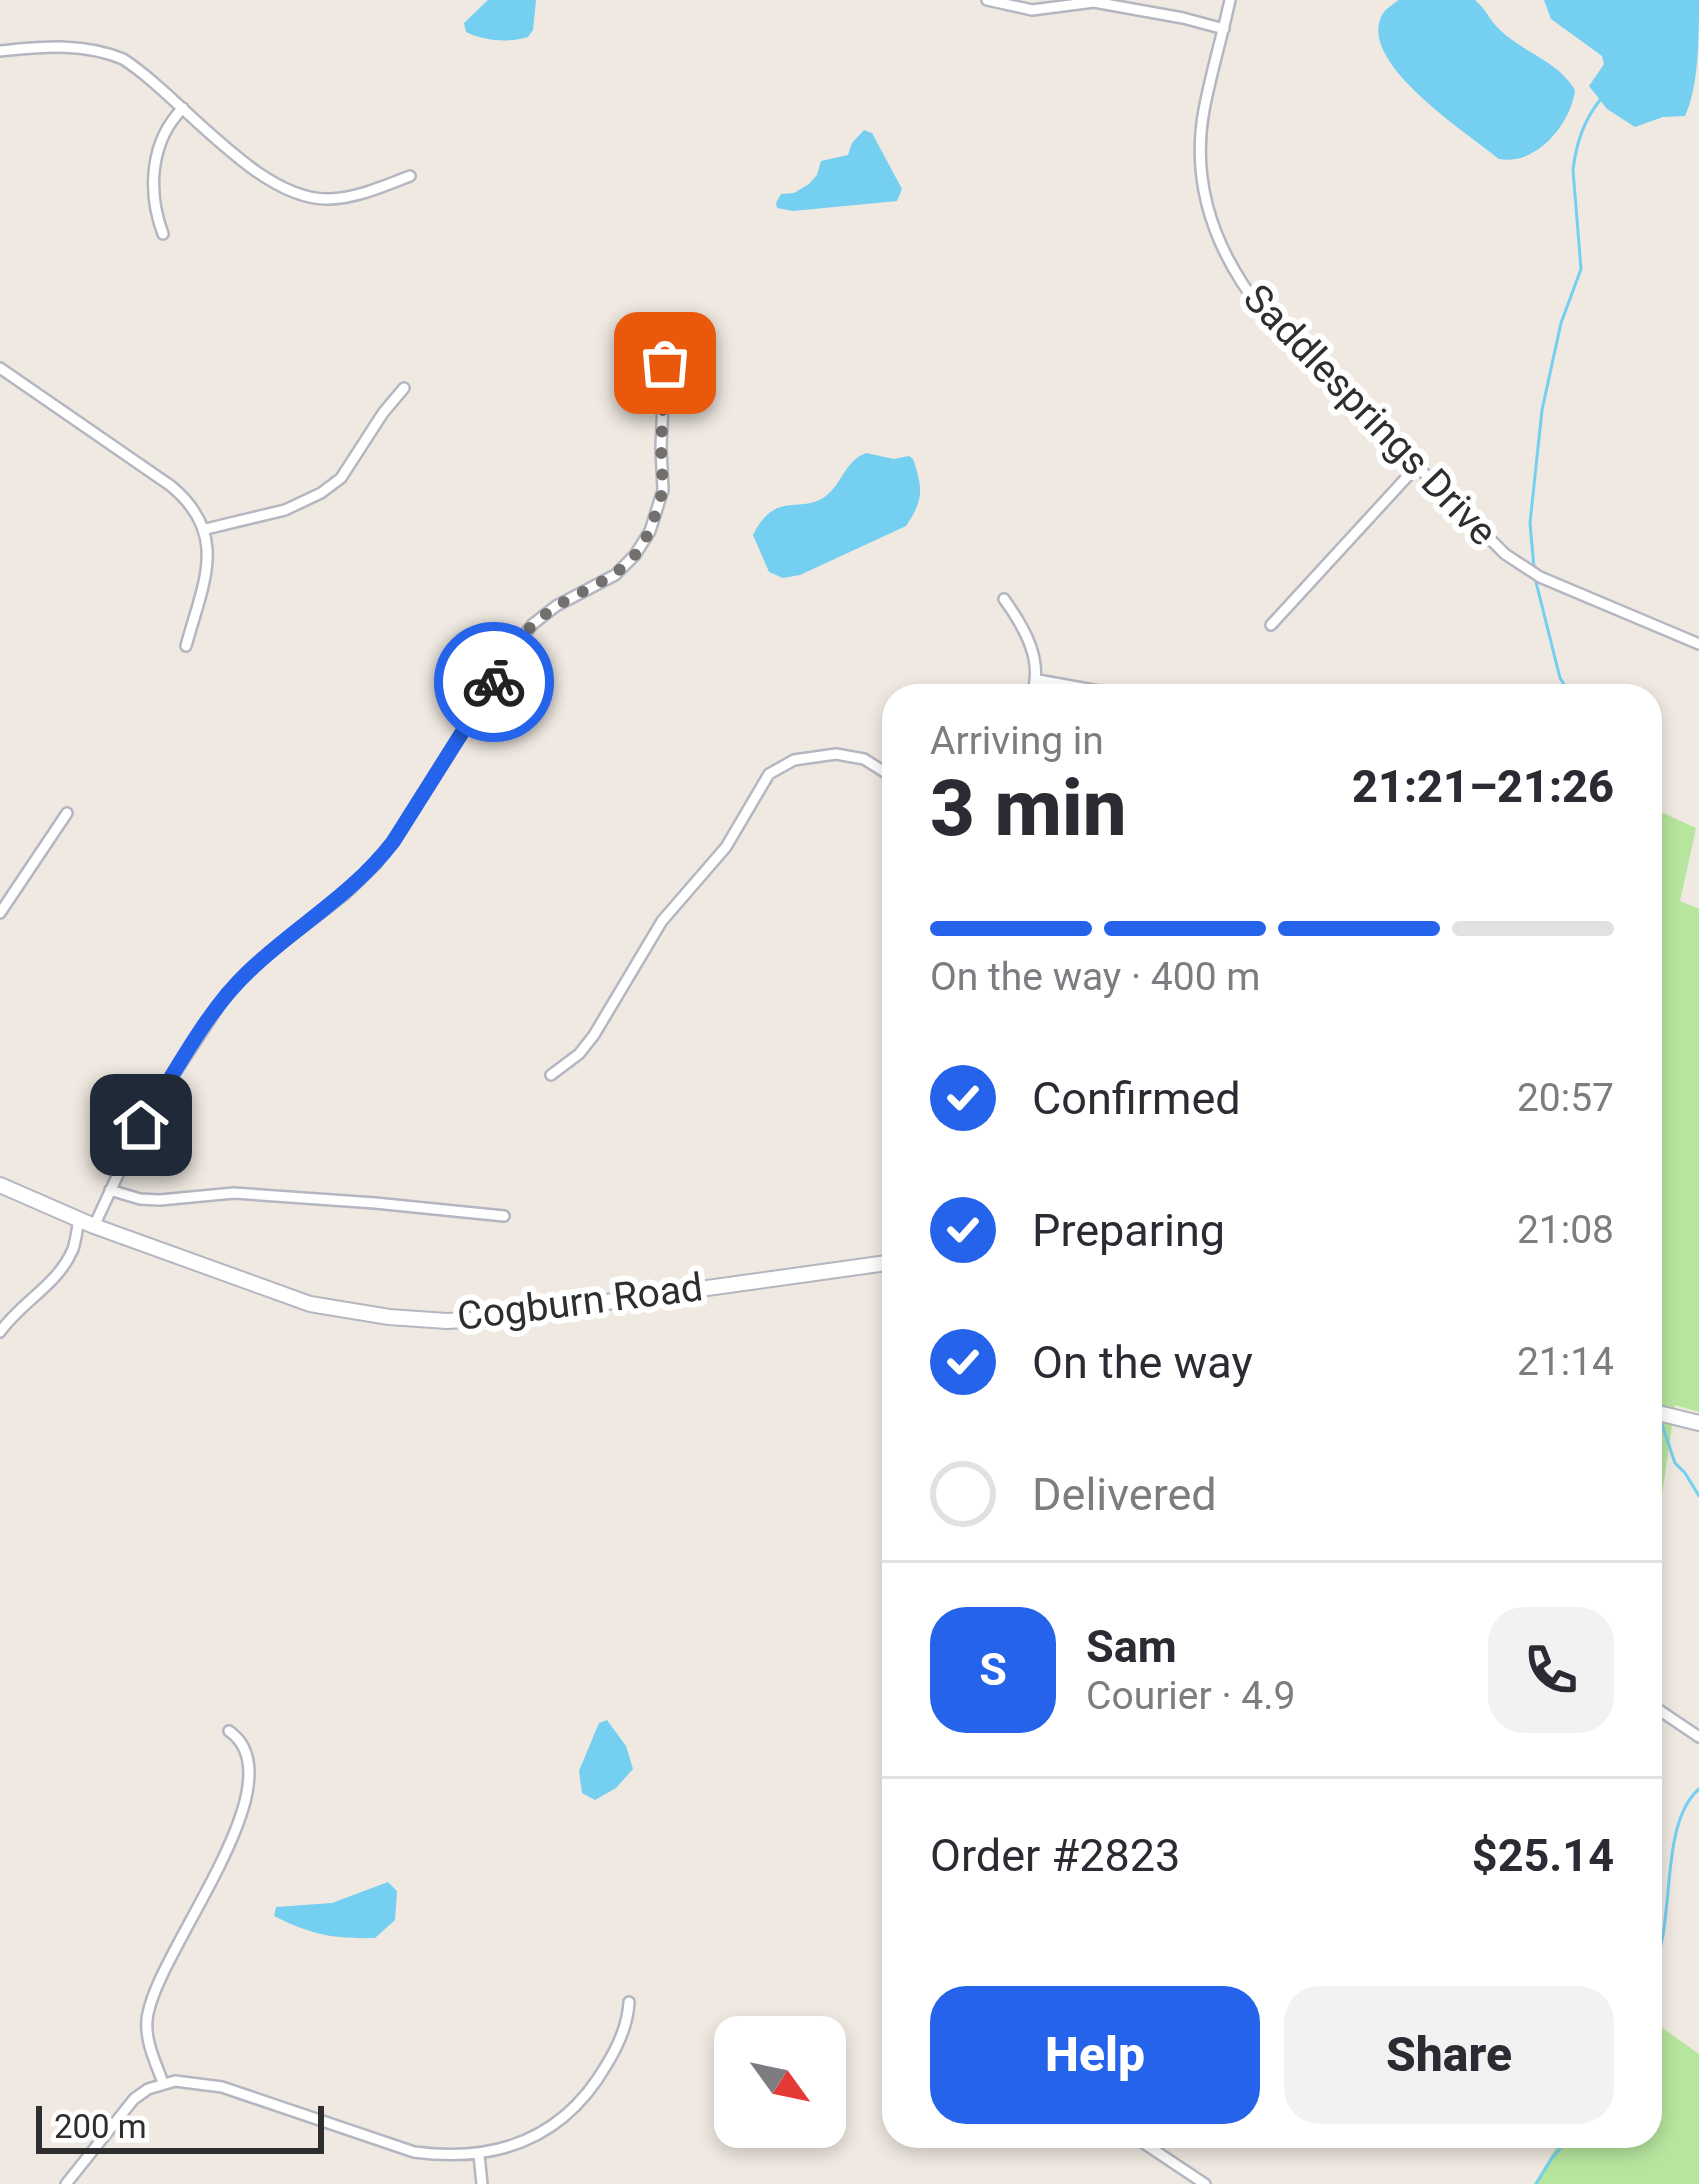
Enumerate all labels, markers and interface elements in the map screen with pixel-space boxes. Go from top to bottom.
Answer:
street label: Saddlesprings Drive [1234,275,1506,555]
pin [614,312,716,414]
icon: bag [632,330,698,396]
courier [434,622,554,742]
icon: bike [461,649,527,715]
text: Arriving in [930,718,1104,764]
text: 21:21–21:26 [1352,760,1614,813]
text: 3 min [930,763,1127,854]
text: On the way · 400 m [930,954,1261,1000]
icon: check [930,1065,996,1131]
text: Confirmed [1032,1072,1241,1125]
pin [90,1074,192,1176]
text: 20:57 [1517,1075,1614,1121]
icon: home [108,1092,174,1158]
icon: check [930,1197,996,1263]
text: Preparing [1032,1204,1225,1257]
text: 21:08 [1517,1207,1614,1253]
street label: Cogburn Road [455,1264,705,1340]
icon: check [930,1329,996,1395]
text: On the way [1032,1336,1253,1389]
text: 21:14 [1517,1339,1614,1385]
text: Delivered [1032,1468,1217,1521]
button: phone [1488,1607,1614,1733]
text: Sam [1086,1620,1177,1673]
text: S [979,1643,1007,1696]
text: Courier · 4.9 [1086,1673,1295,1719]
text: Order #2823 [930,1829,1180,1882]
text: $25.14 [1472,1829,1614,1882]
button: Help [930,1986,1260,2124]
button: Share [1284,1986,1614,2124]
north arrow [714,2016,846,2148]
map controls [714,2016,846,2148]
scale bar [36,2100,324,2153]
text: 200 m [54,2107,147,2146]

